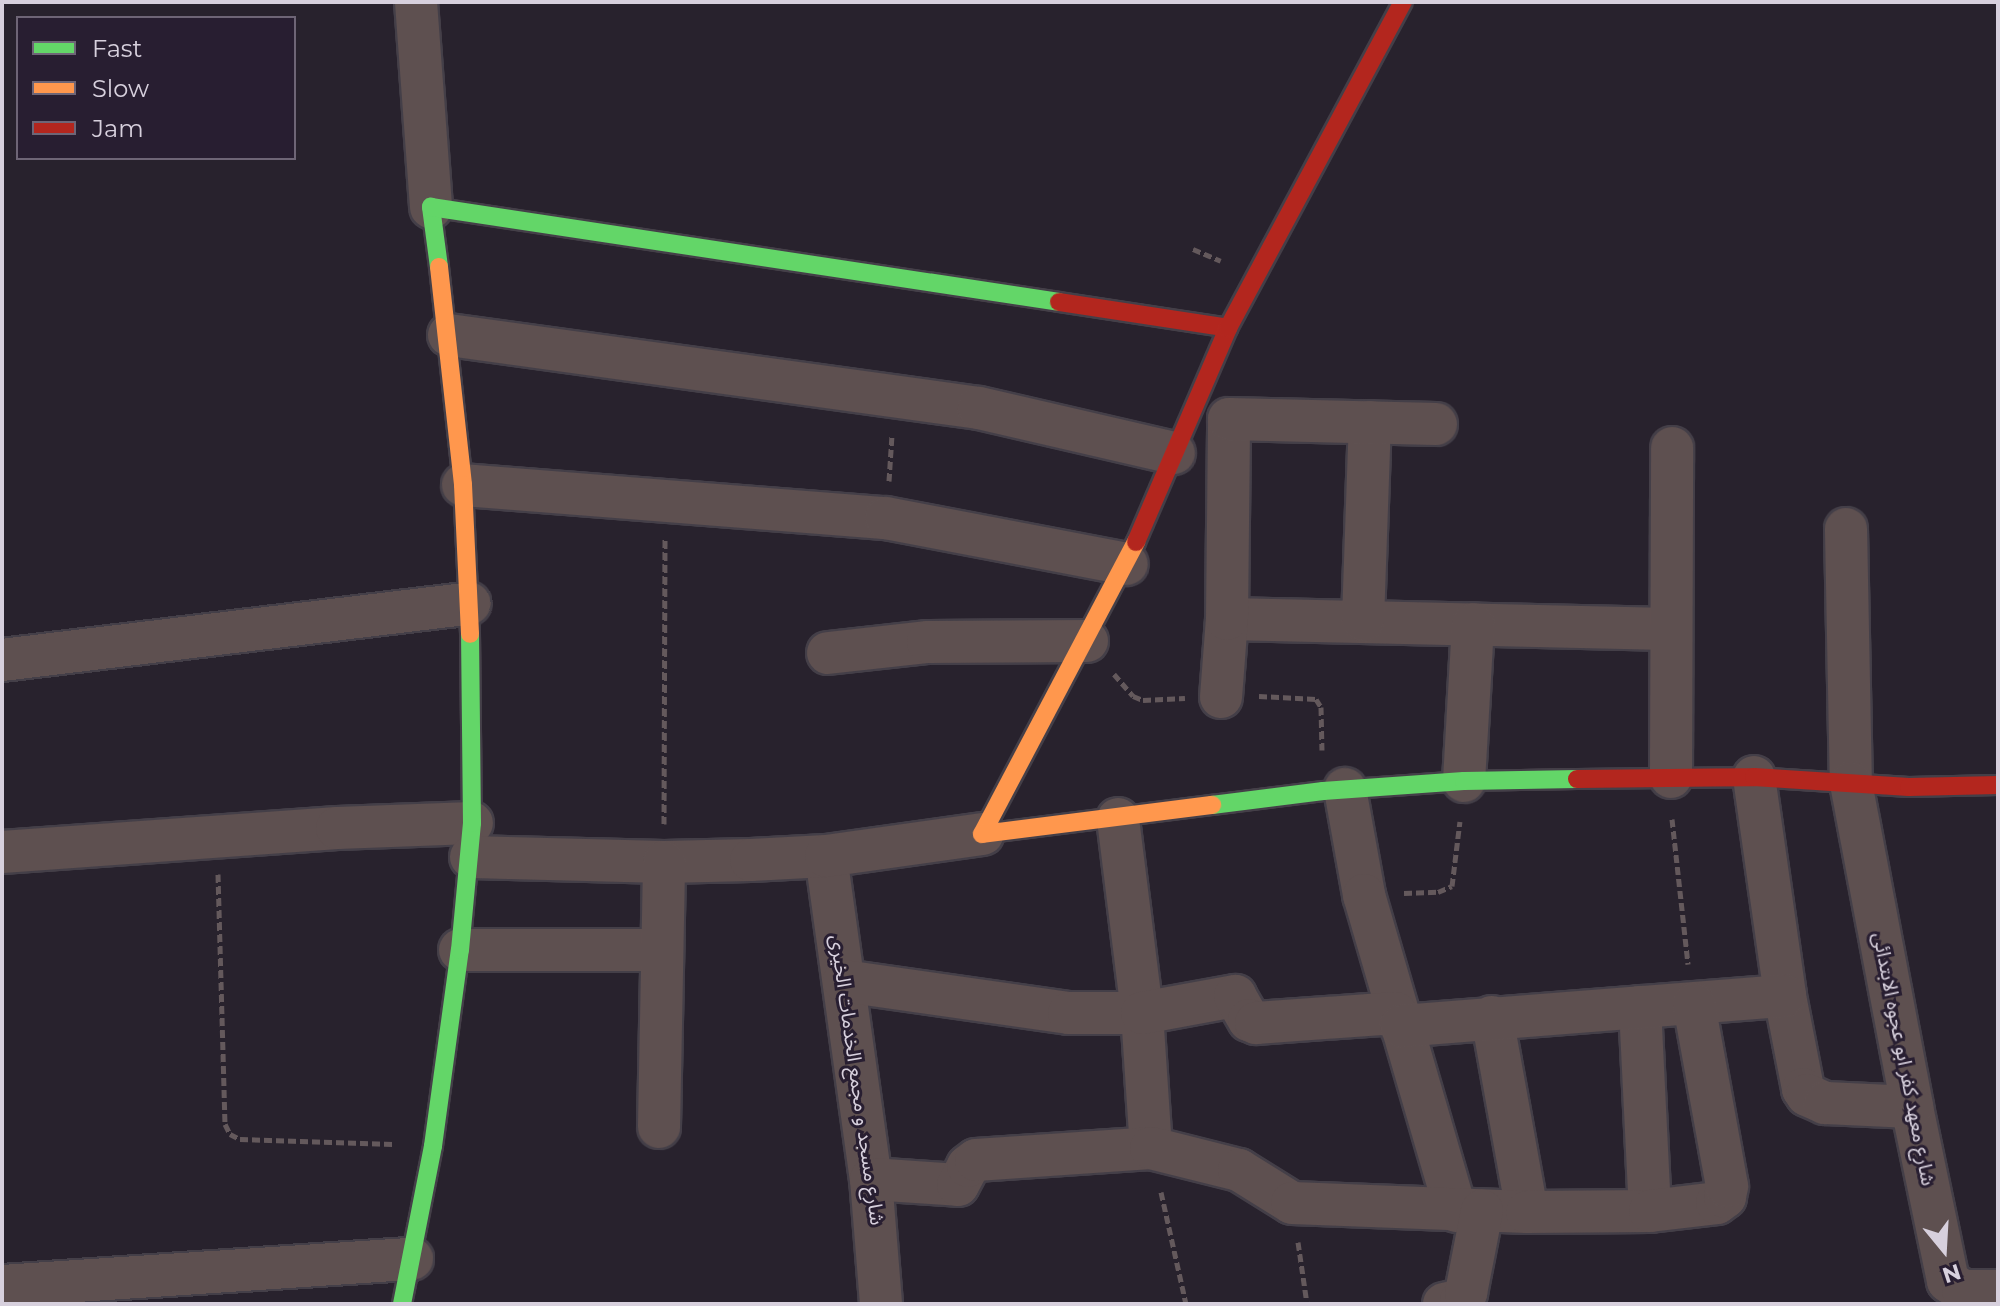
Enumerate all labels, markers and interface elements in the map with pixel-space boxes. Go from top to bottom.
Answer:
legend [16,16,296,160]
text: Fast [92,34,142,63]
text: Slow [92,74,149,103]
text: Jam [92,114,144,143]
street label: شارع معهد كفر ابو عجوه الابتدائى [1868,930,1940,1188]
street label: شارع مسجد و مجمع الخدمات الخيرى [825,933,889,1227]
north arrow [1904,1210,1984,1290]
text: N [1939,1258,1964,1289]

